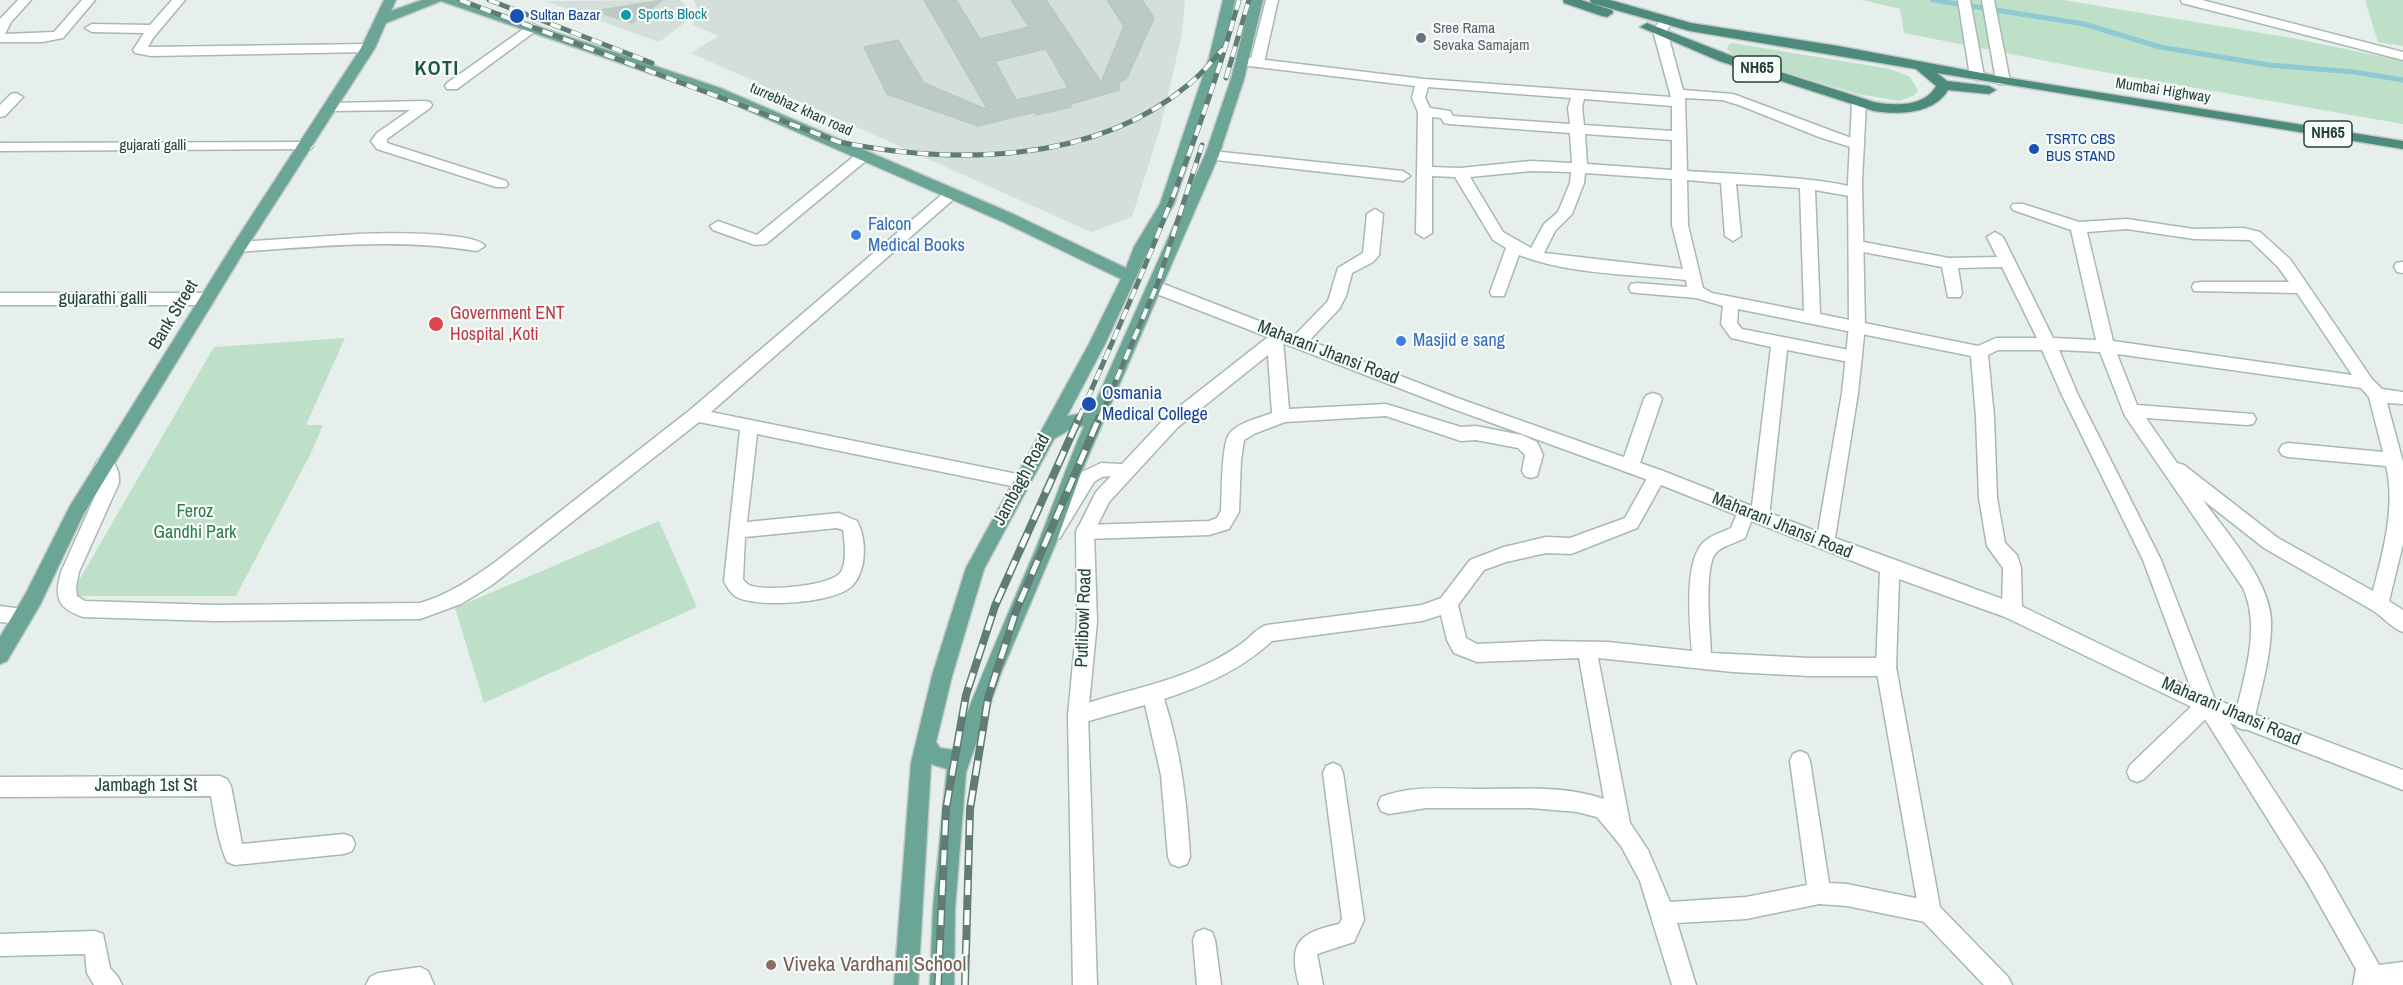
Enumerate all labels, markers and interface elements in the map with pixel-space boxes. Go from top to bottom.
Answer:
place label: Sports Block [638,6,707,24]
marker: Sultan Bazar [508,7,526,25]
place label: Sultan Bazar [530,7,600,25]
marker: Sports Block [619,8,633,22]
place label: Sree Rama Sevaka Samajam [1433,20,1529,55]
marker: Sree Rama Sevaka Samajam [1414,31,1428,45]
road number: NH65 [1733,56,1781,82]
district label: KOTI [414,58,460,82]
street label: Mumbai Highway [2114,75,2212,107]
street label: turrebhaz khan road [747,79,855,141]
road number: NH65 [2304,121,2352,147]
place label: TSRTC CBS BUS STAND [2046,131,2115,166]
street label: gujarati galli [119,137,187,155]
marker: TSRTC CBS BUS STAND [2027,142,2041,156]
place label: Falcon Medical Books [868,214,965,256]
marker: Falcon Medical Books [849,228,863,242]
street label: Bank Street [145,276,203,354]
street label: gujarathi galli [59,288,147,310]
place label: Government ENT Hospital ,Koti [450,303,565,346]
marker: Government ENT Hospital ,Koti [427,315,445,333]
street label: Maharani Jhansi Road [1254,316,1402,390]
place label: Masjid e sang [1413,330,1505,352]
marker: Masjid e sang [1394,334,1408,348]
place label: Osmania Medical College [1102,383,1208,426]
marker: Osmania Medical College [1080,395,1098,413]
street label: Jambagh Road [989,431,1055,529]
street label: Maharani Jhansi Road [1709,488,1855,564]
park label: Feroz Gandhi Park [154,501,236,544]
street label: Putlibowl Road [1071,568,1097,668]
street label: Maharani Jhansi Road [2158,673,2304,751]
street label: Jambagh 1st St [95,775,197,797]
place label: Viveka Vardhani School [783,952,966,978]
marker: Viveka Vardhani School [764,958,778,972]

